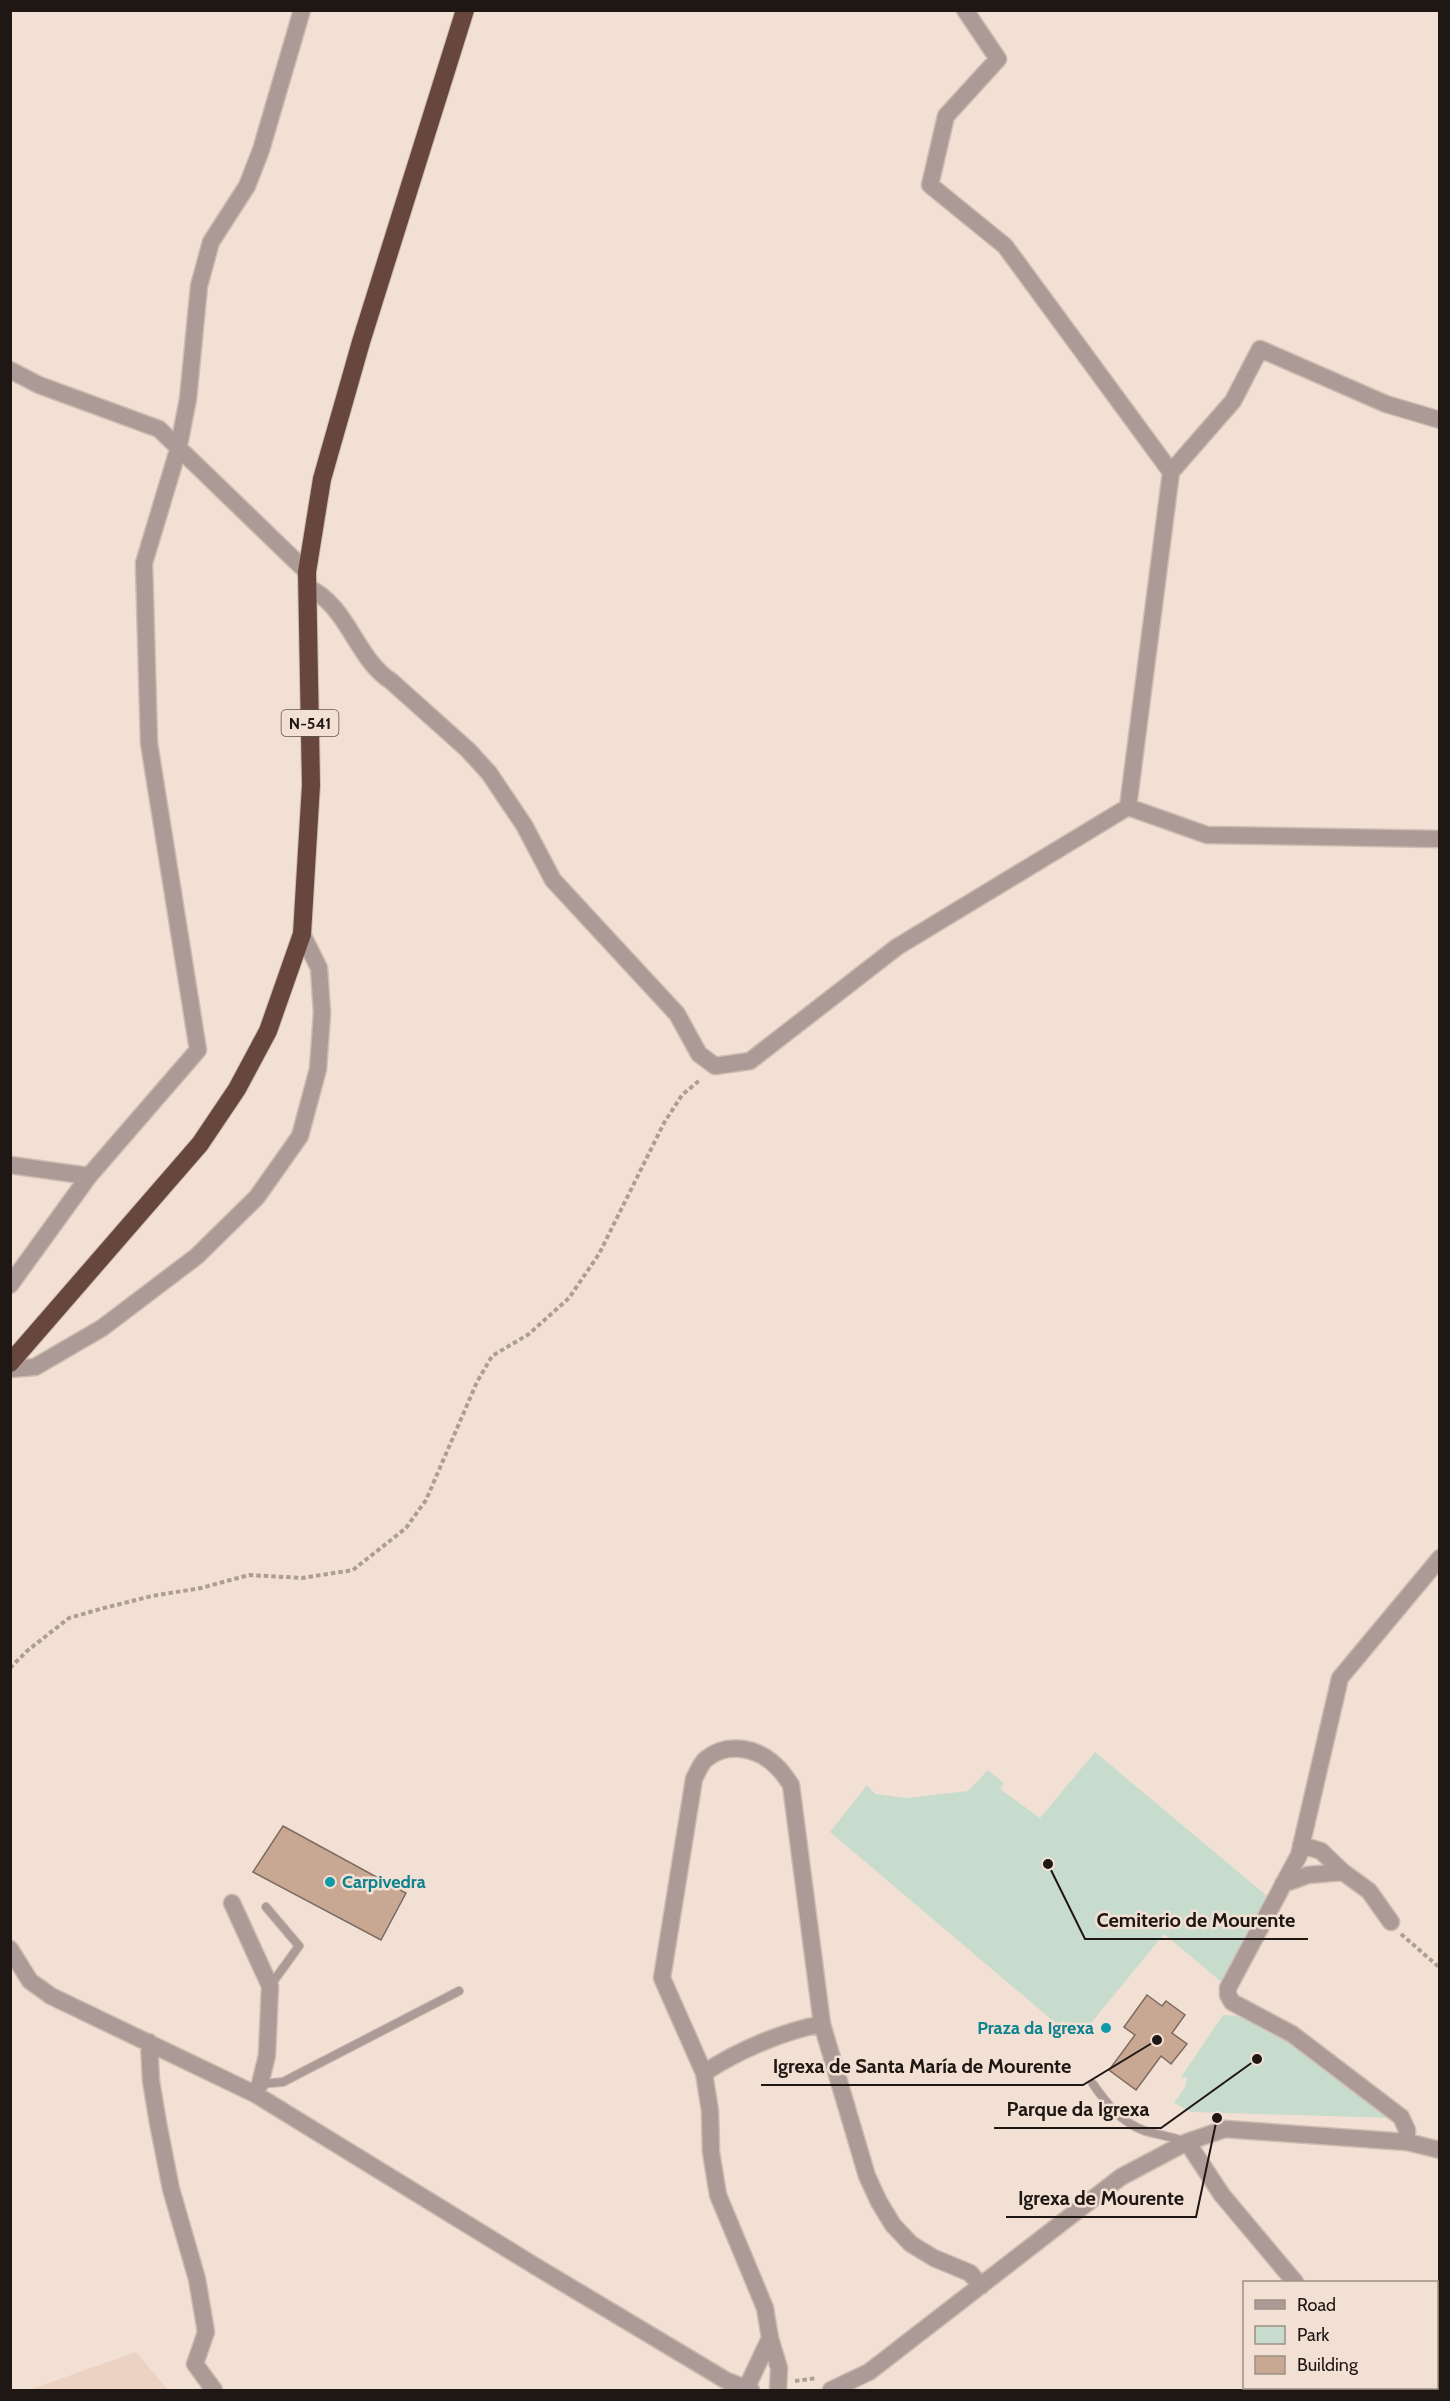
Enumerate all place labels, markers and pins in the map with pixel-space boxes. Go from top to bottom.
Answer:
place label: Carpivedra [342,1871,426,1893]
marker: Carpivedra [323,1875,337,1889]
callout: Cemiterio de Mourente [1085,1901,1308,1939]
place label: Praza da Igrexa [977,2017,1094,2039]
marker: Praza da Igrexa [1099,2021,1113,2035]
callout: Igrexa de Santa María de Mourente [761,2047,1083,2085]
callout: Parque da Igrexa [994,2090,1161,2128]
callout: Igrexa de Mourente [1006,2179,1196,2217]

